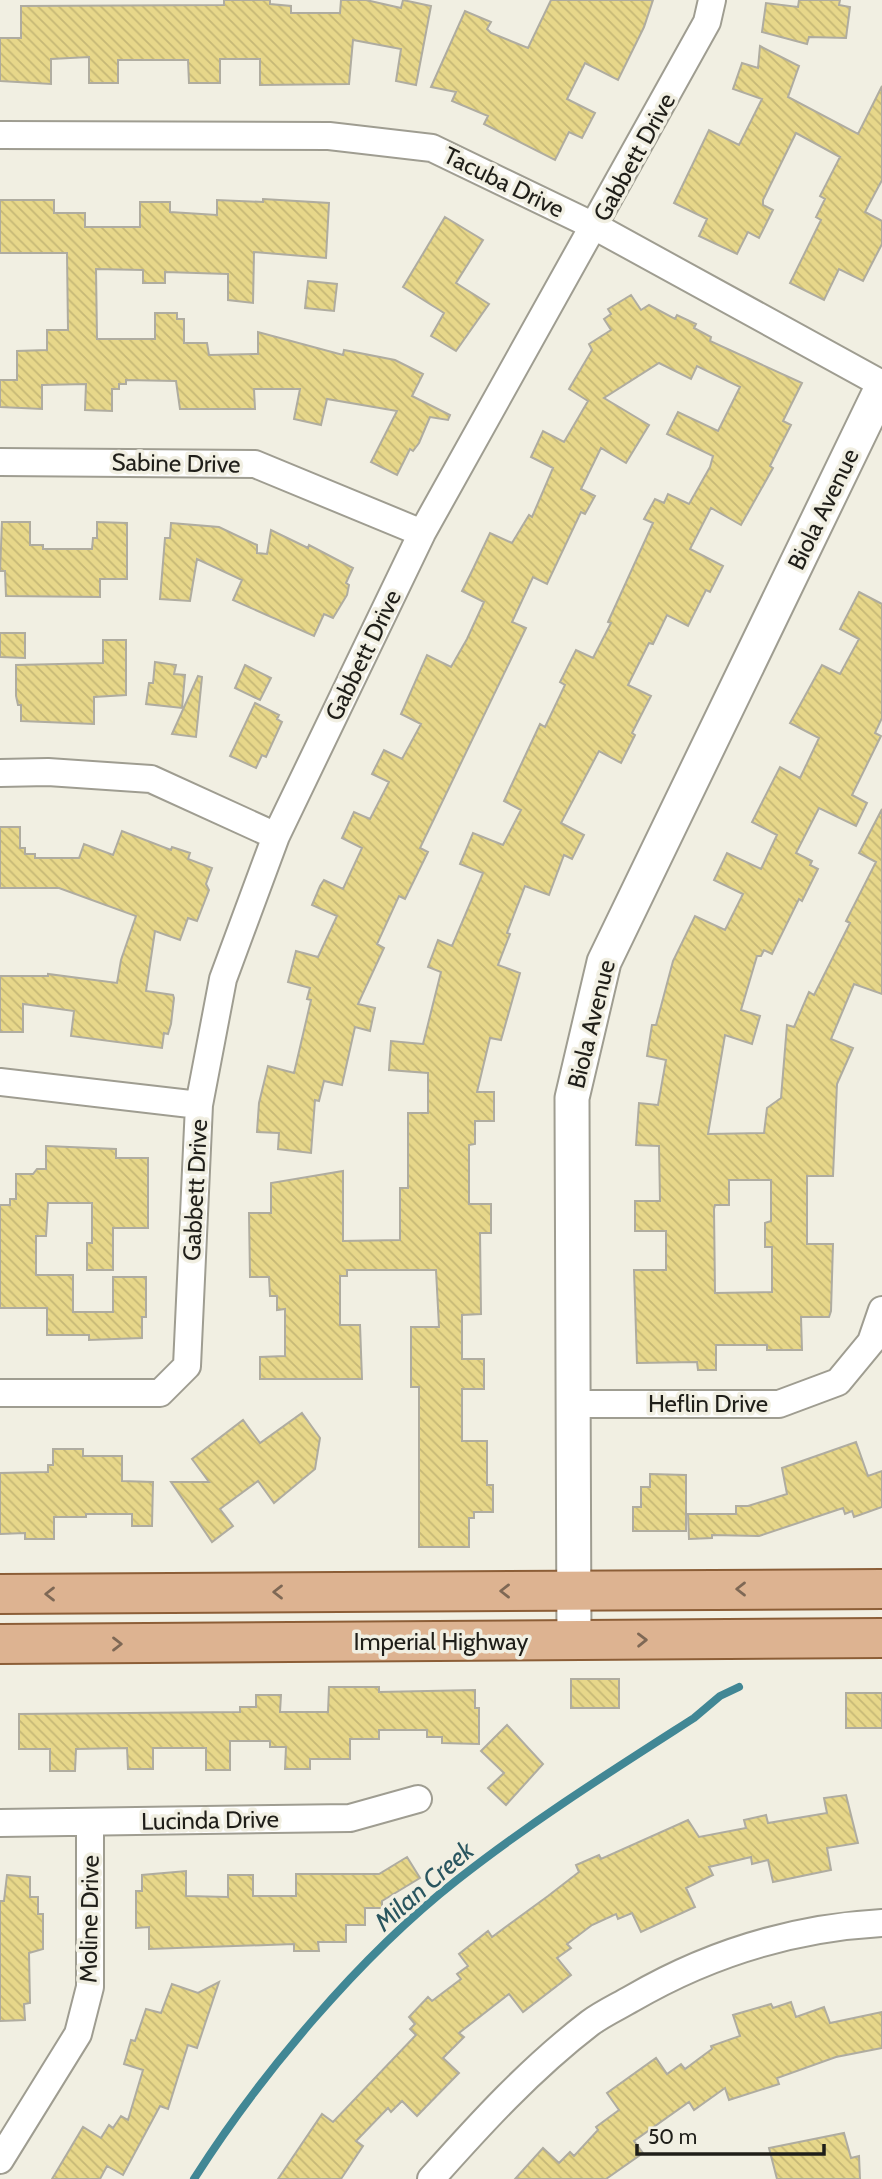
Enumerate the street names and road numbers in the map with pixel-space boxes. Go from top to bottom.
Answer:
street label: Gabbett Drive [587,88,681,226]
street label: Tacuba Drive [439,140,569,224]
street label: Biola Avenue [781,444,865,574]
street label: Sabine Drive [111,447,241,479]
street label: Gabbett Drive [319,585,407,725]
street label: Biola Avenue [561,957,621,1091]
street label: Gabbett Drive [177,1118,213,1262]
street label: Heflin Drive [648,1389,768,1418]
street label: Imperial Highway [354,1627,528,1656]
street label: Lucinda Drive [141,1804,279,1836]
street label: Moline Drive [73,1855,105,1983]

